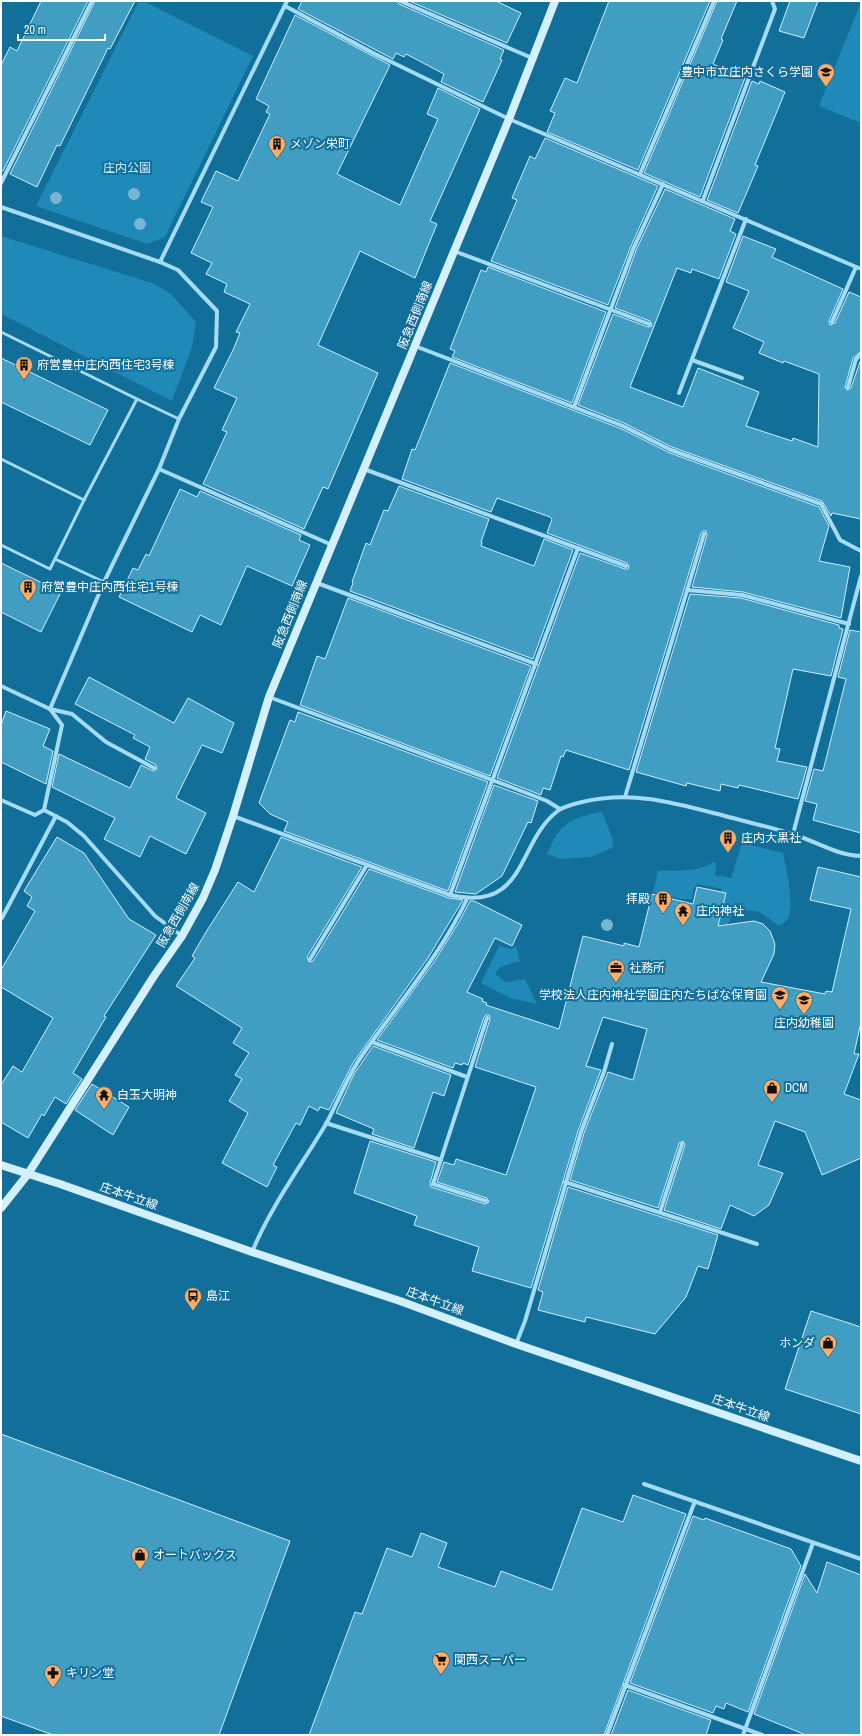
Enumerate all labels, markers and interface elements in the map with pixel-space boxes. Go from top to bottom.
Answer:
scale bar [18,16,105,42]
text: 20 m [24,22,46,38]
school or university icon: 豊中市立庄内さくら学園 [816,62,836,87]
place label: 豊中市立庄内さくら学園 [681,64,813,80]
building icon: メゾン栄町 [267,134,287,159]
place label: メゾン栄町 [290,136,350,152]
park label: 庄内公園 [103,160,151,176]
street label: 阪急西側南線 [394,279,436,351]
building icon: 府営豊中庄内西住宅3号棟 [14,355,34,380]
place label: 府営豊中庄内西住宅3号棟 [37,357,174,373]
building icon: 府営豊中庄内西住宅1号棟 [18,577,38,602]
street label: 阪急西側南線 [269,578,311,650]
place label: 府営豊中庄内西住宅1号棟 [41,579,178,595]
building icon: 庄内大黒社 [718,828,738,853]
place label: 庄内大黒社 [741,830,801,846]
street label: 阪急西側南線 [153,880,203,950]
building icon: 拝殿 [653,889,673,914]
place label: 拝殿 [626,891,650,907]
temple icon: 庄内神社 [673,901,693,926]
place label: 庄内神社 [696,903,744,919]
office icon: 社務所 [606,958,626,983]
place label: 社務所 [629,960,665,976]
school or university icon: 学校法人庄内神社学園庄内たちばな保育園 [770,985,790,1010]
place label: 学校法人庄内神社学園庄内たちばな保育園 [539,987,767,1003]
school or university icon: 庄内幼稚園 [794,990,814,1015]
place label: 庄内幼稚園 [774,1015,834,1031]
shop icon: DCM [762,1078,782,1103]
place label: DCM [785,1080,807,1096]
temple icon: 白玉大明神 [94,1085,114,1110]
place label: 白玉大明神 [117,1087,177,1103]
street label: 庄本牛立線 [98,1179,160,1213]
street label: 庄本牛立線 [404,1283,466,1319]
bus stop icon: 島江 [183,1286,203,1311]
place label: 島江 [206,1288,230,1304]
shop icon: ホンダ [818,1333,838,1358]
place label: ホンダ [779,1335,815,1351]
street label: 庄本牛立線 [710,1391,772,1425]
shop icon: オートバックス [130,1545,150,1570]
place label: オートバックス [153,1547,237,1563]
supermarket icon: 関西スーパー [431,1650,451,1675]
place label: 関西スーパー [454,1652,526,1668]
pharmacy icon: キリン堂 [43,1663,63,1688]
place label: キリン堂 [66,1665,114,1681]

